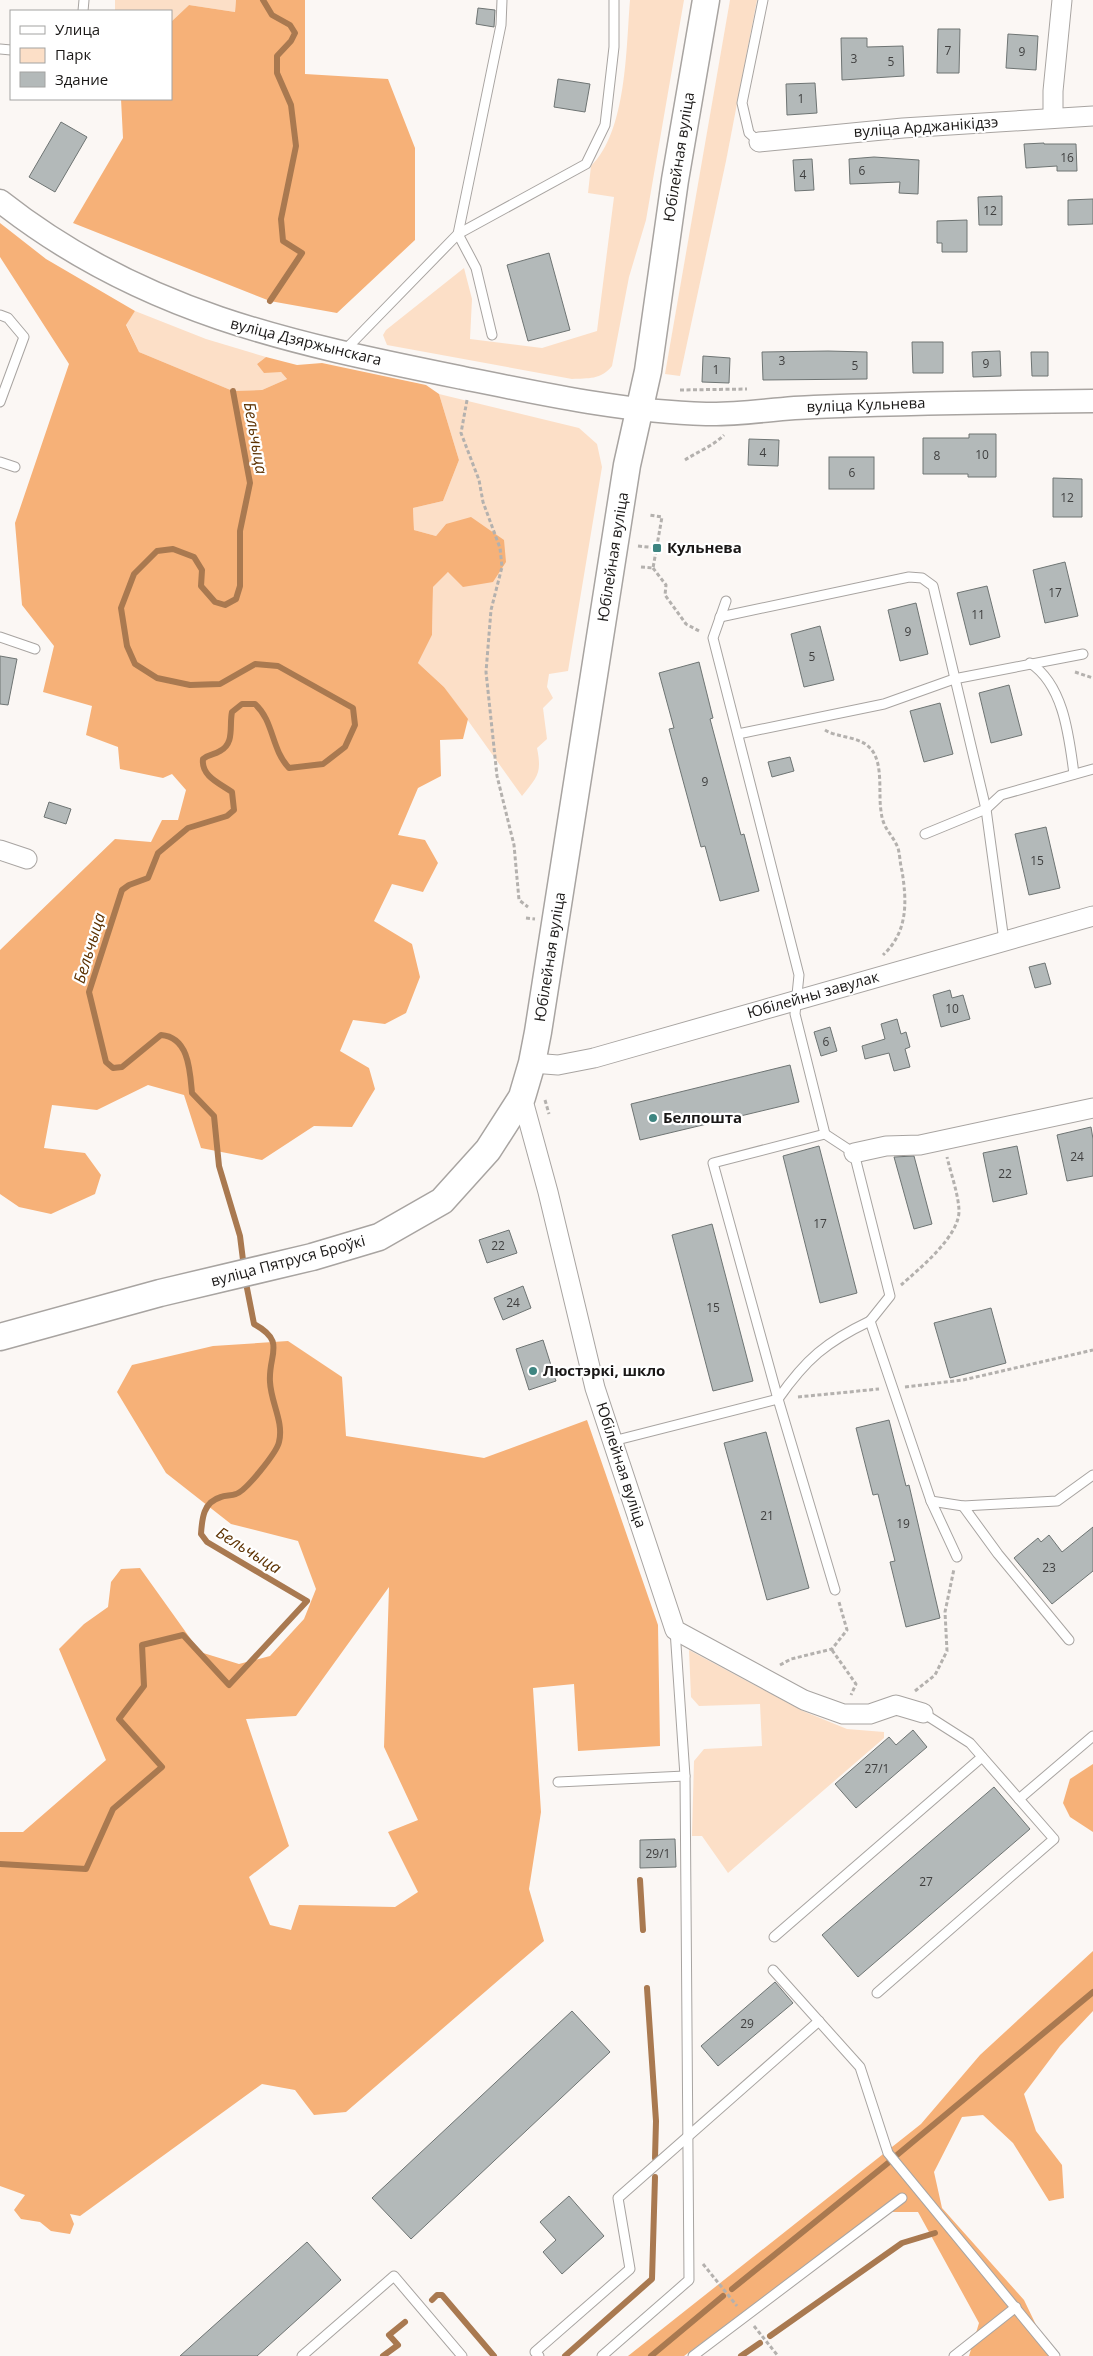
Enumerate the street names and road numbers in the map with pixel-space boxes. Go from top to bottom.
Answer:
street label: Юбілейная вуліца [658,90,698,223]
street label: вуліца Арджанікідзэ [853,111,999,141]
street label: вуліца Дзяржынскага [229,313,384,370]
street label: вуліца Кульнева [806,392,926,416]
street label: Юбілейная вуліца [592,490,632,623]
street label: Юбілейная вуліца [529,890,569,1023]
street label: Юбілейны завулак [744,966,881,1022]
street label: вуліца Пятруся Броўкі [208,1230,367,1290]
street label: Юбілейная вуліца [592,1399,652,1530]

